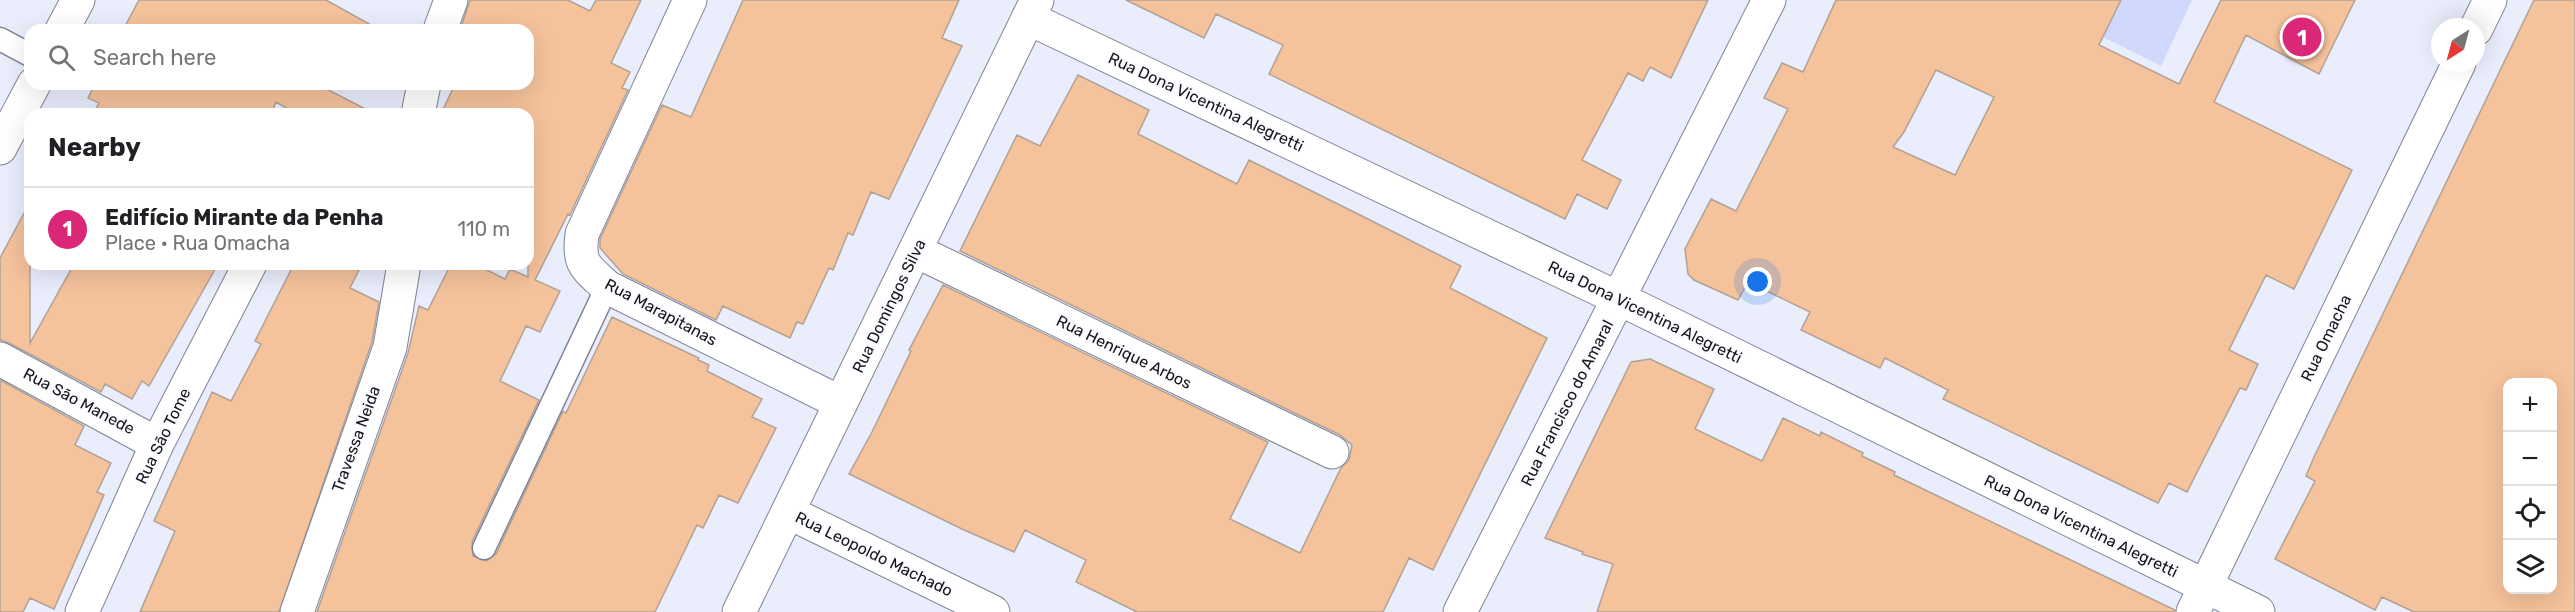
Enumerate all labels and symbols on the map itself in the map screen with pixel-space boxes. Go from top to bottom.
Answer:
pin: 1 [2282,15,2322,60]
north arrow [2431,18,2485,72]
street label: Rua Dona Vicentina Alegretti [1105,48,1307,156]
street label: Rua Domingos Silva [848,236,930,376]
street label: Rua Dona Vicentina Alegretti [1545,257,1745,367]
your location [1743,267,1772,296]
street label: Rua Marapitanas [602,274,720,350]
street label: Rua Omacha [2297,292,2355,384]
street label: Rua Henrique Arbos [1053,311,1195,393]
street label: Rua Francisco do Amaral [1517,317,1617,489]
street label: Rua São Manede [20,364,138,438]
street label: Travessa Neida [328,383,384,495]
street label: Rua São Tome [132,385,194,487]
street label: Rua Dona Vicentina Alegretti [1981,471,2181,581]
street label: Rua Leopoldo Machado [792,508,956,600]

